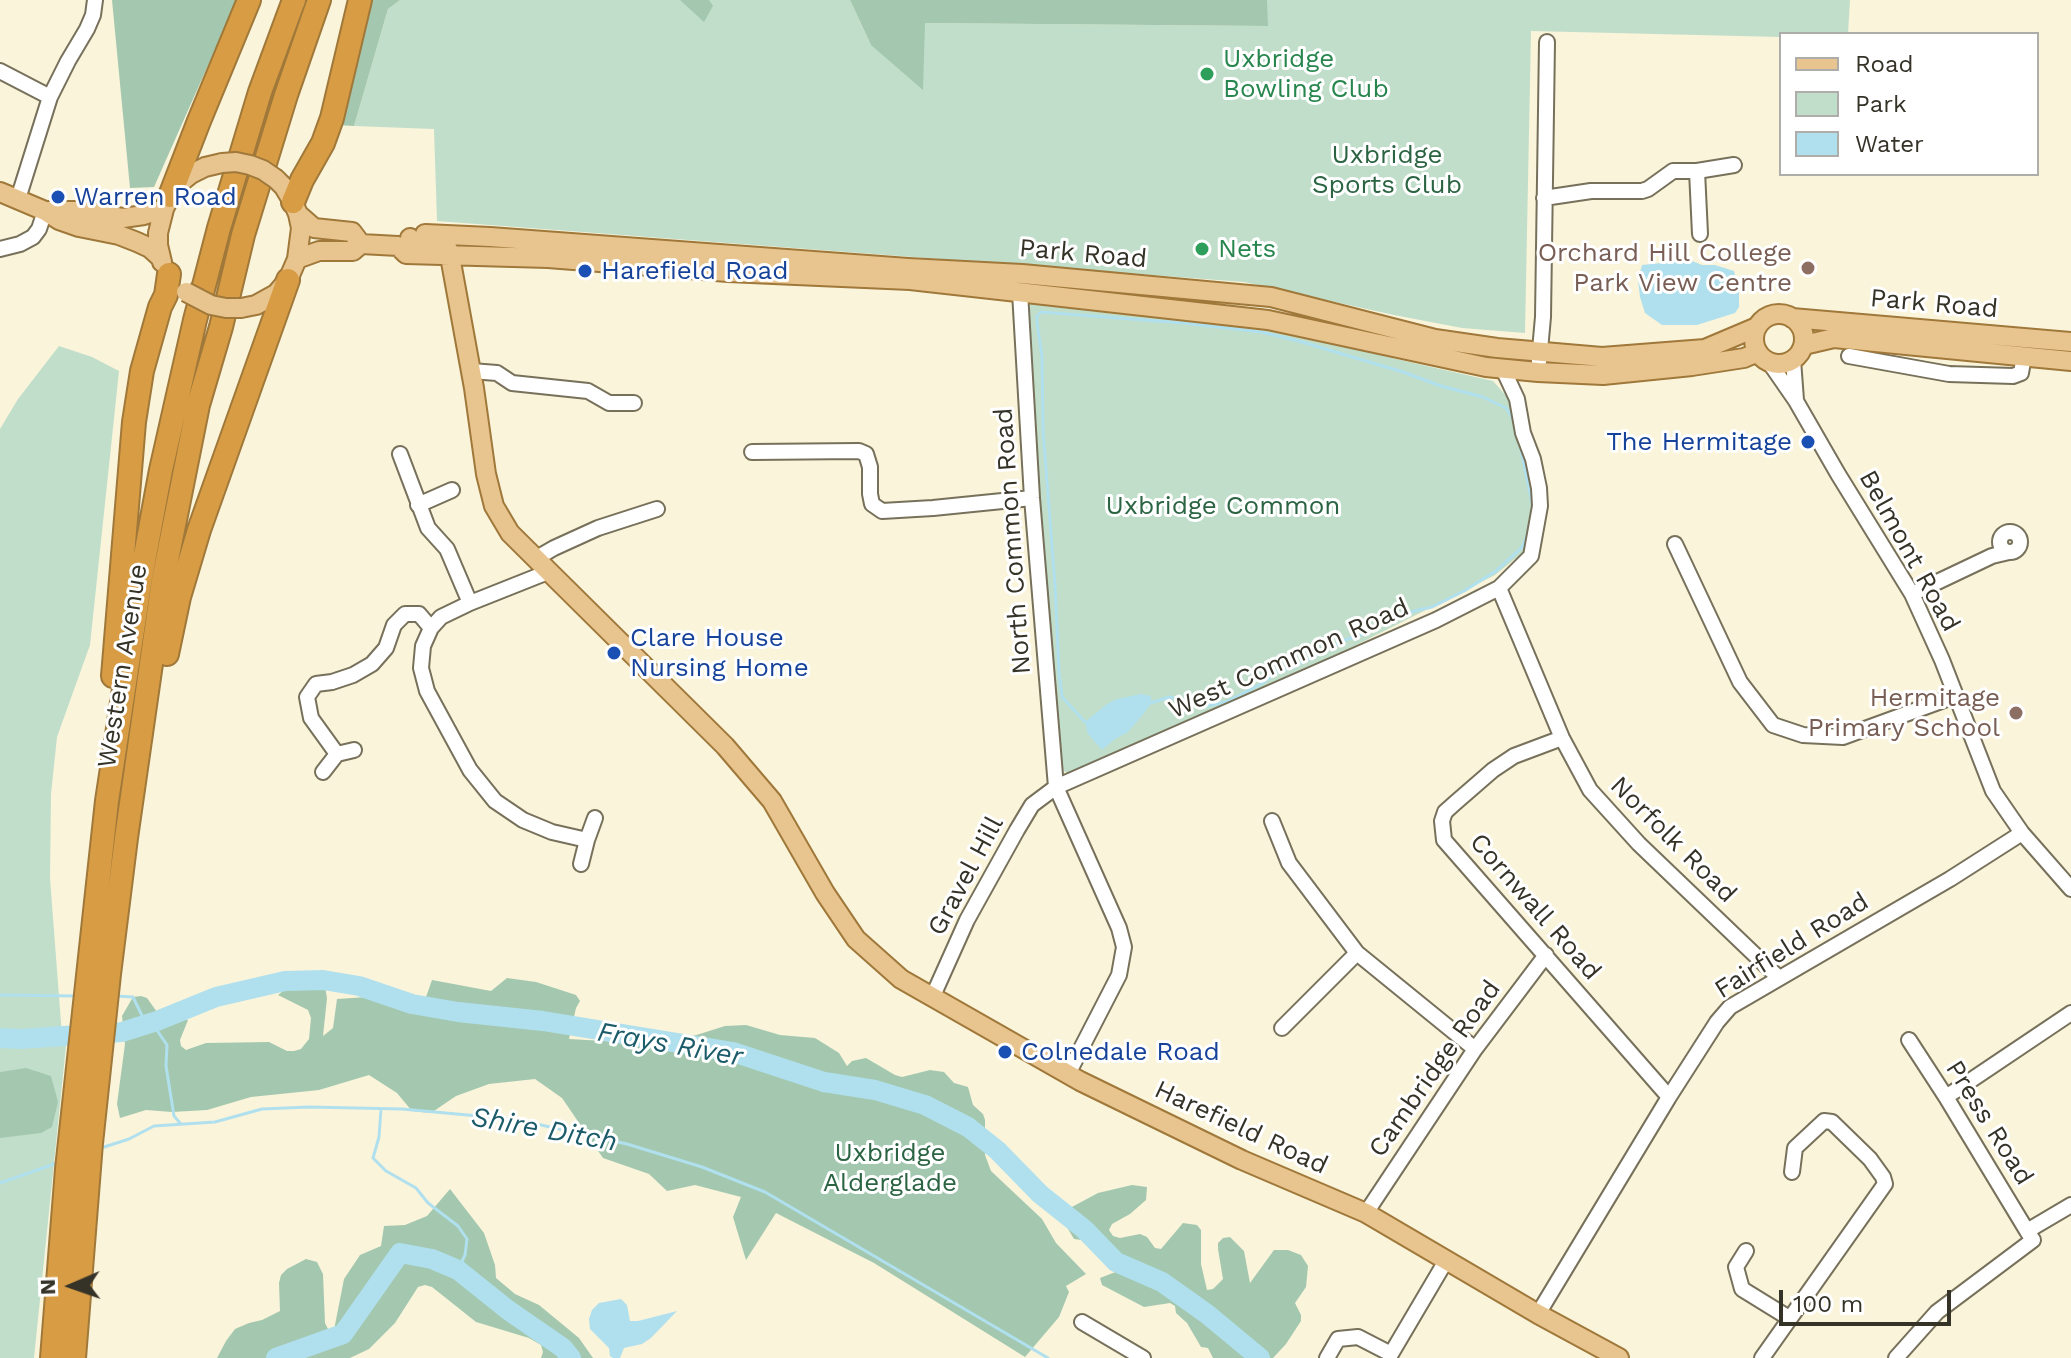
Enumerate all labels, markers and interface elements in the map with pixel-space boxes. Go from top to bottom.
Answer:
legend [1779,32,2039,176]
place label: Uxbridge Bowling Club [1223,43,1389,104]
text: Road [1855,50,1914,78]
marker: Uxbridge Bowling Club [1198,65,1216,83]
text: Park [1855,90,1907,118]
text: Water [1855,130,1924,158]
park label: Uxbridge Sports Club [1312,139,1462,200]
place label: Warren Road [74,181,237,213]
marker: Warren Road [49,188,67,206]
street label: Park Road [1018,233,1148,275]
place label: Nets [1218,233,1276,265]
place label: Orchard Hill College Park View Centre [1538,237,1792,298]
marker: Nets [1193,240,1211,258]
place label: Harefield Road [601,255,788,287]
marker: Orchard Hill College Park View Centre [1799,259,1817,277]
marker: Harefield Road [576,262,594,280]
street label: Park Road [1869,283,1999,325]
street label: North Common Road [988,407,1038,675]
place label: The Hermitage [1606,426,1792,458]
marker: The Hermitage [1799,433,1817,451]
street label: Belmont Road [1852,465,1966,637]
park label: Uxbridge Common [1106,490,1340,522]
street label: Western Avenue [91,562,155,770]
street label: West Common Road [1164,592,1414,726]
place label: Clare House Nursing Home [630,622,809,684]
marker: Clare House Nursing Home [605,644,623,662]
place label: Hermitage Primary School [1808,682,2000,744]
marker: Hermitage Primary School [2007,704,2025,722]
street label: Norfolk Road [1603,770,1743,910]
street label: Gravel Hill [922,811,1010,941]
street label: Cornwall Road [1463,827,1607,987]
street label: Fairfield Road [1709,886,1875,1006]
street label: Cambridge Road [1362,975,1508,1163]
water label: Frays River [595,1016,745,1074]
place label: Colnedale Road [1021,1036,1220,1068]
marker: Colnedale Road [996,1043,1014,1061]
street label: Press Road [1938,1055,2040,1191]
street label: Harefield Road [1149,1074,1333,1182]
water label: Shire Ditch [468,1101,620,1159]
park label: Uxbridge Alderglade [823,1137,957,1198]
north arrow [32,1246,112,1326]
scale bar [1783,1274,1955,1324]
text: N [35,1278,60,1295]
text: 100 m [1793,1290,1863,1318]

